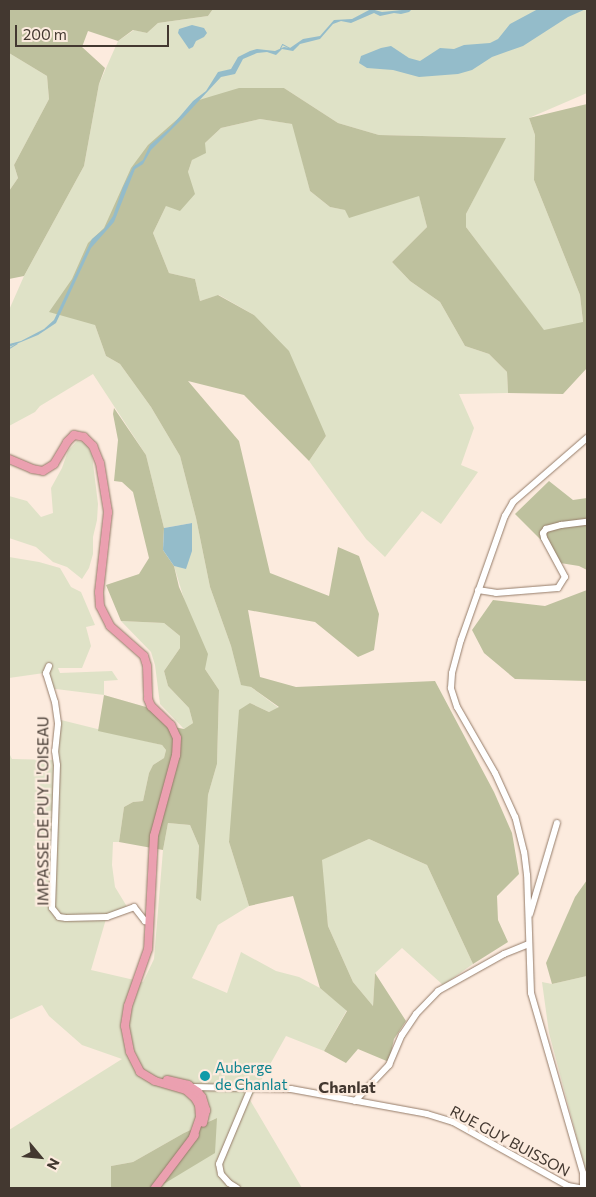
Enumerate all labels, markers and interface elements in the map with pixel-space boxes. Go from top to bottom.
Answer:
scale bar [18,15,171,47]
text: 200 m [23,25,67,43]
street label: IMPASSE DE PUY L'OISEAU [34,716,52,906]
place label: Auberge de Chanlat [215,1058,288,1093]
marker: Auberge de Chanlat [199,1070,211,1082]
district label: Chanlat [318,1077,376,1097]
street label: RUE GUY BUISSON [447,1102,573,1180]
north arrow [15,1132,65,1182]
text: N [44,1156,64,1173]

